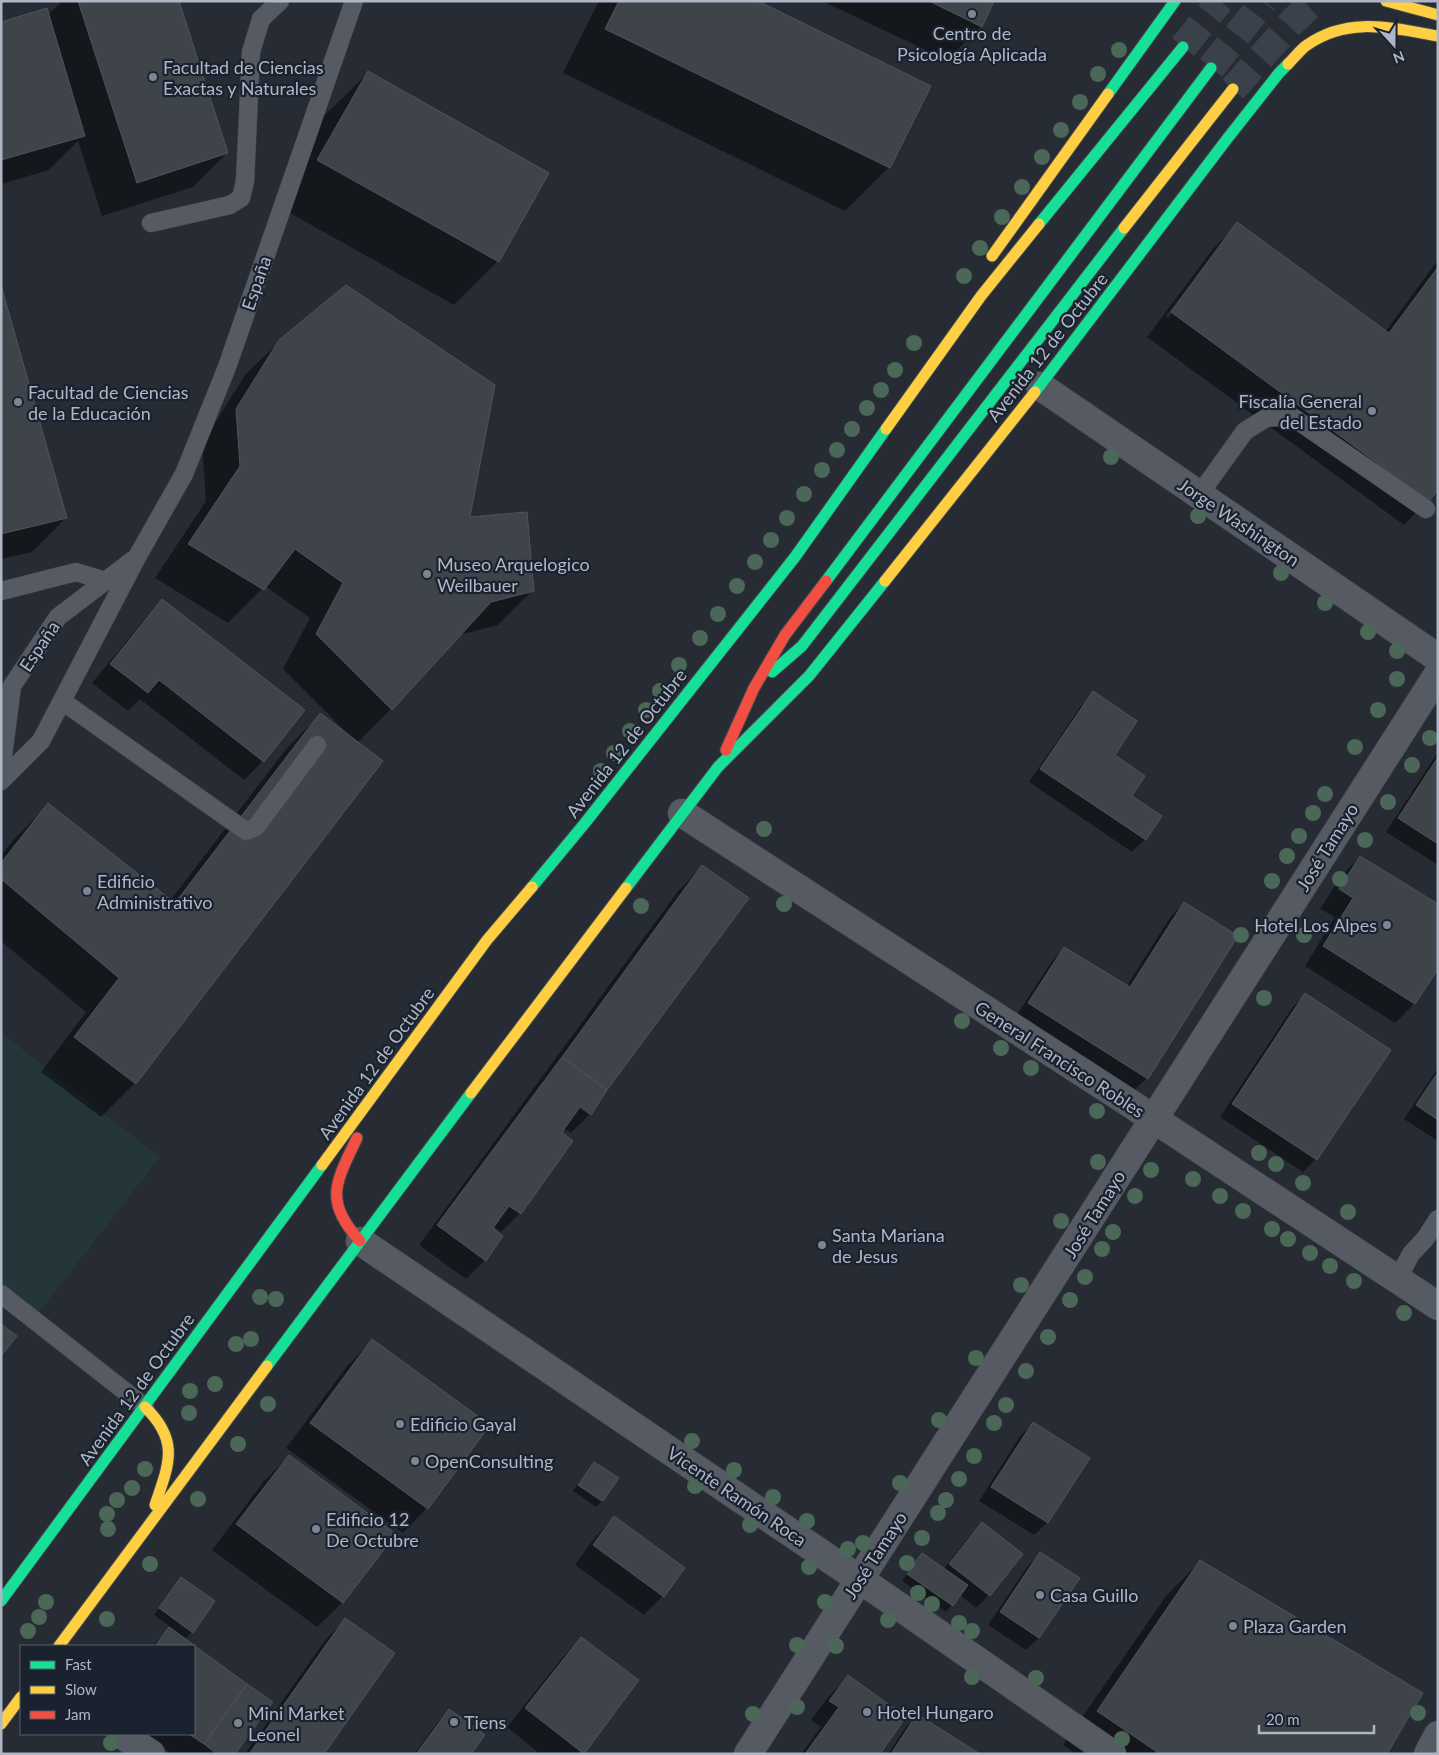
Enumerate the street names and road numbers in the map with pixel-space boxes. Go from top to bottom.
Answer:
street label: España [236,253,276,313]
street label: Avenida 12 de Octubre [982,268,1112,426]
street label: Jorge Washington [1174,473,1304,571]
street label: España [14,617,64,675]
street label: Avenida 12 de Octubre [561,664,691,822]
street label: José Tamayo [1291,799,1363,895]
street label: Avenida 12 de Octubre [313,983,439,1143]
street label: General Francisco Robles [971,996,1149,1122]
street label: José Tamayo [1058,1166,1130,1262]
street label: Avenida 12 de Octubre [73,1309,199,1469]
street label: Vicente Ramón Roca [663,1441,811,1551]
street label: José Tamayo [839,1507,911,1603]

